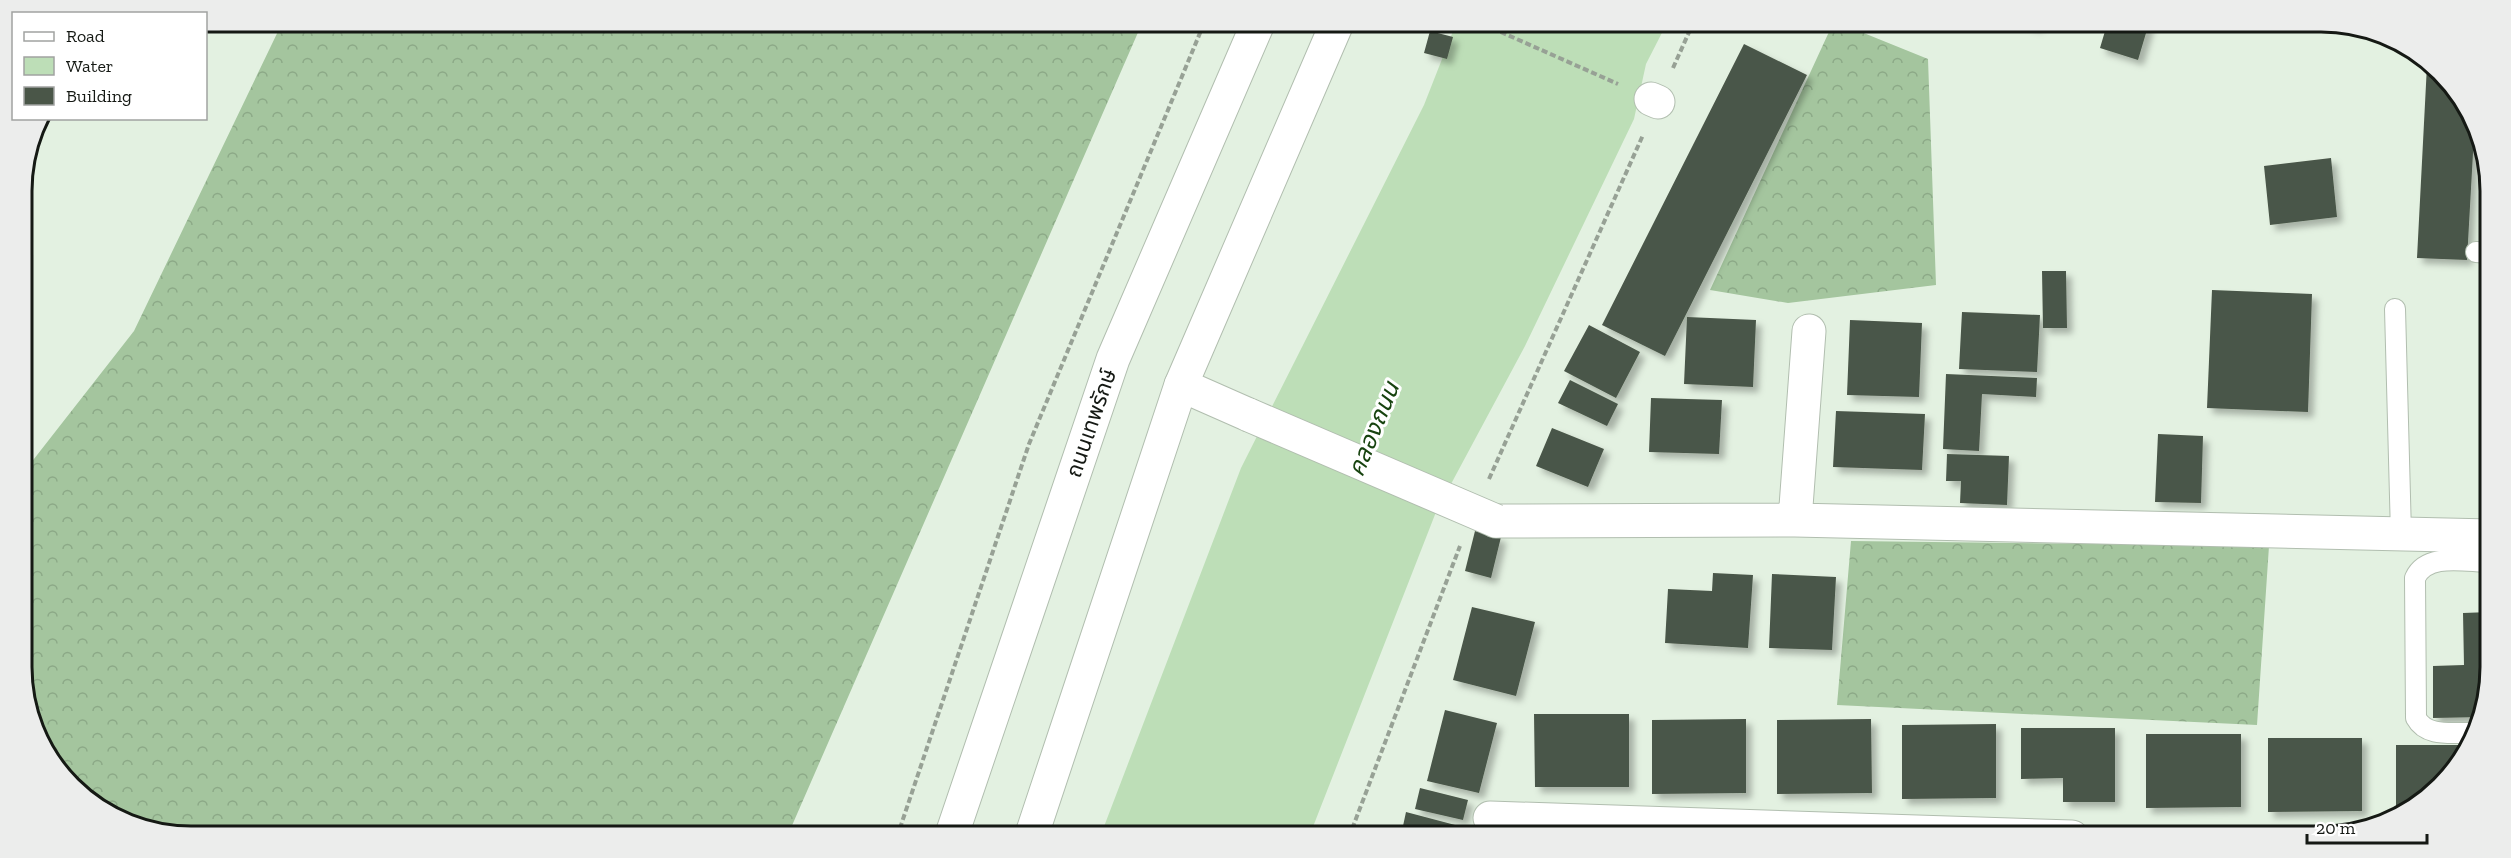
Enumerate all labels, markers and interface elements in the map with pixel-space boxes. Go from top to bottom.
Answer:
legend [12,12,207,120]
text: Road [66,25,105,47]
text: Water [66,55,113,77]
text: Building [66,85,132,107]
street label: ถนนเทพรักษ์ [1060,365,1122,481]
water label: คลองถนน [1341,376,1405,480]
scale bar [2307,807,2427,845]
text: 20 m [2316,817,2356,839]

